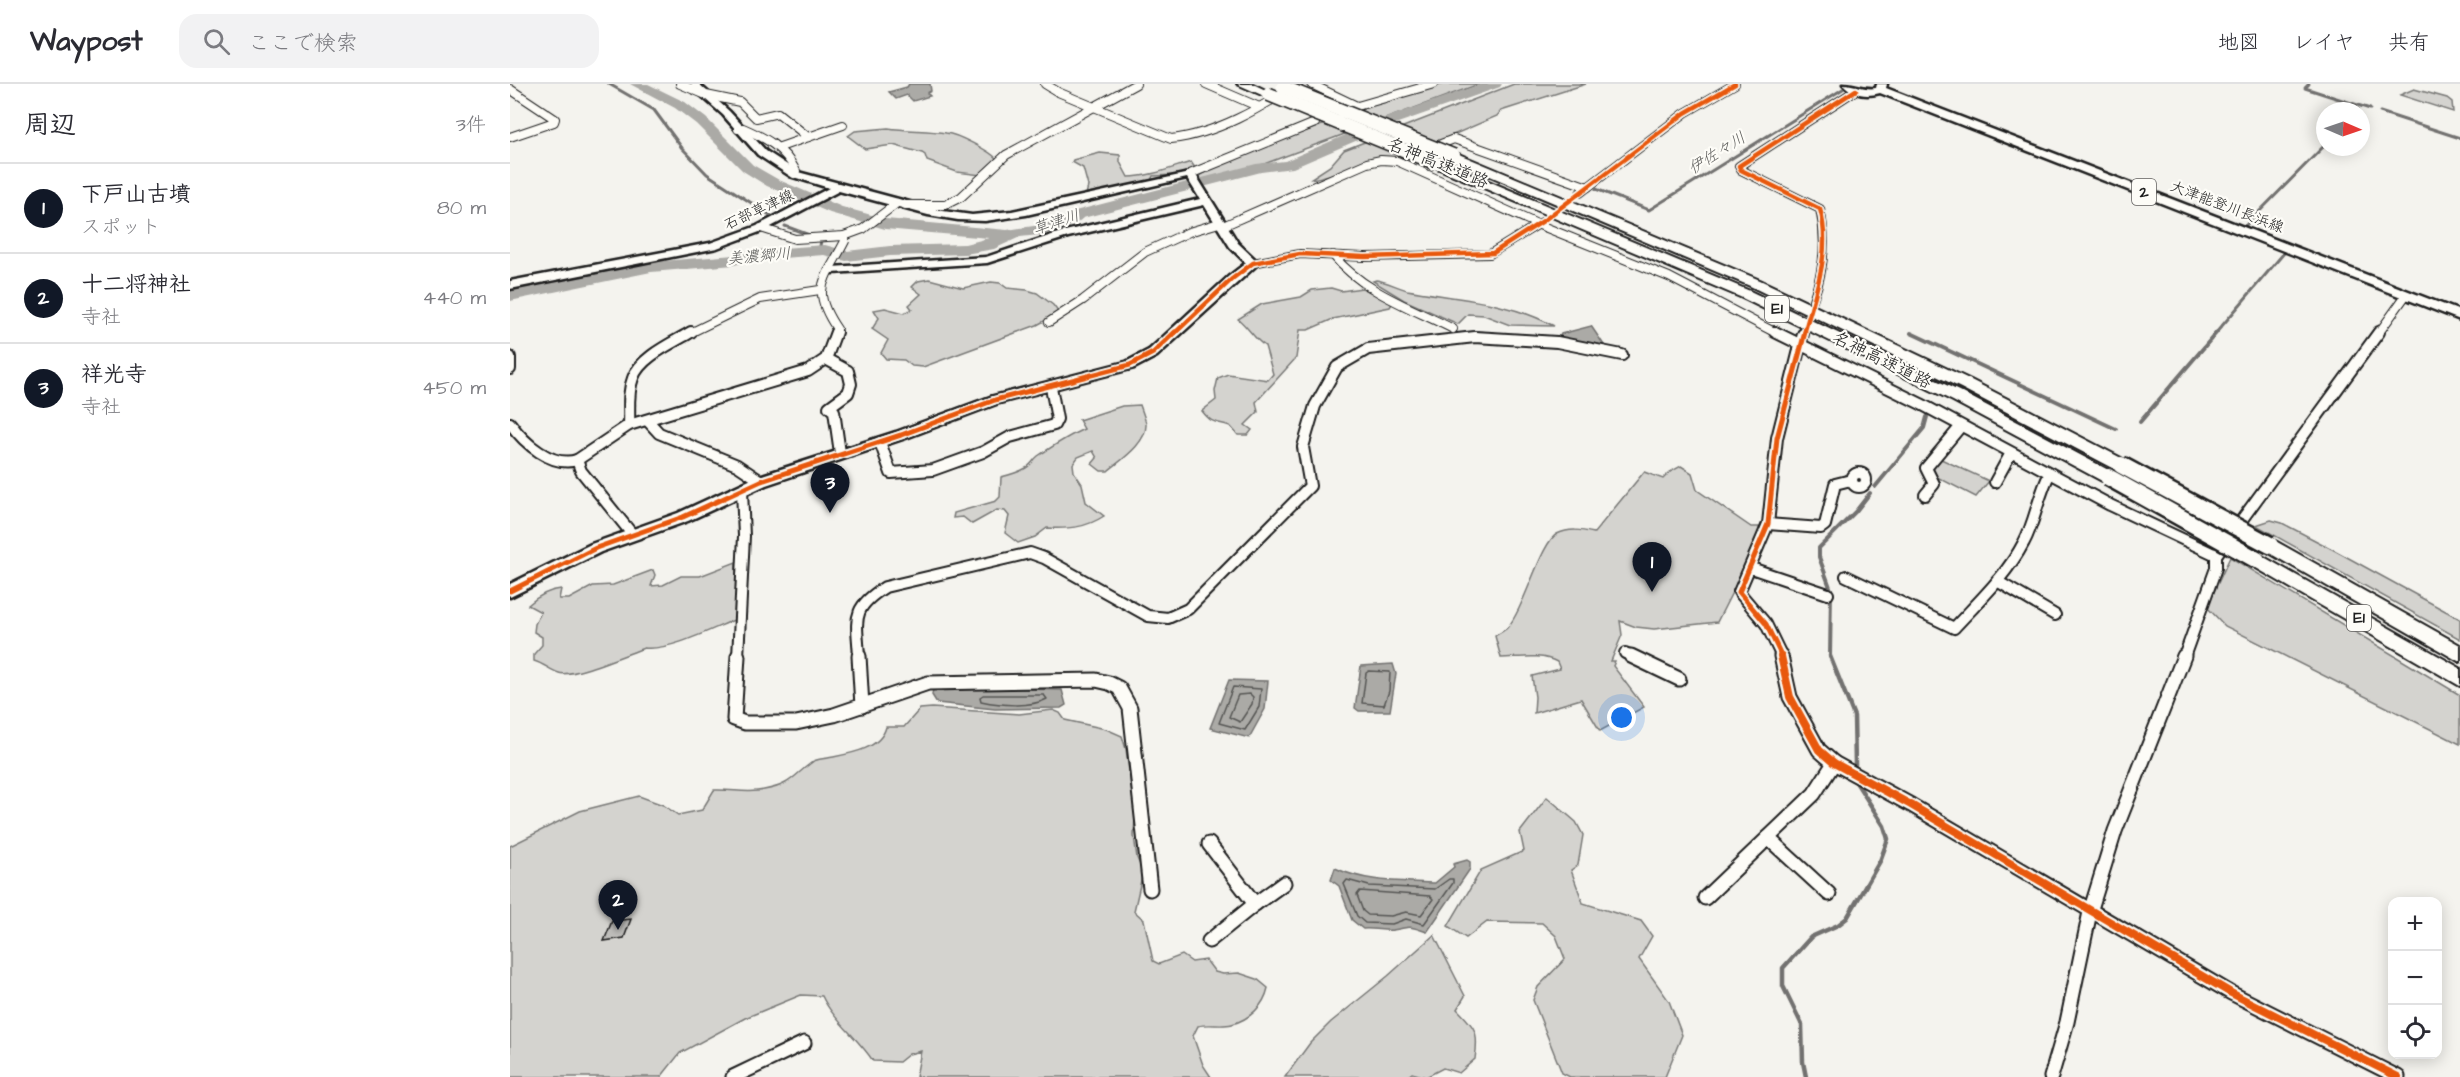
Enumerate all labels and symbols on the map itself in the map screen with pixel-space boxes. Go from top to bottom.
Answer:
north arrow [2316,102,2370,156]
water label: 伊佐々川 [1684,127,1750,179]
street label: 名神高速道路 [1383,131,1493,195]
street label: 大津能登川長浜線 [2167,176,2287,238]
road number: 2 [2132,179,2156,205]
street label: 石部草津線 [721,185,797,235]
water label: 草津川 [1030,204,1082,240]
water label: 美濃郷川 [726,242,792,270]
road number: E1 [1765,296,1789,322]
street label: 名神高速道路 [1828,325,1936,395]
pin: 3 [810,464,850,513]
pin: 1 [1632,542,1672,592]
road number: E1 [2347,605,2371,631]
your location [1607,703,1636,732]
pin: 2 [598,880,638,930]

